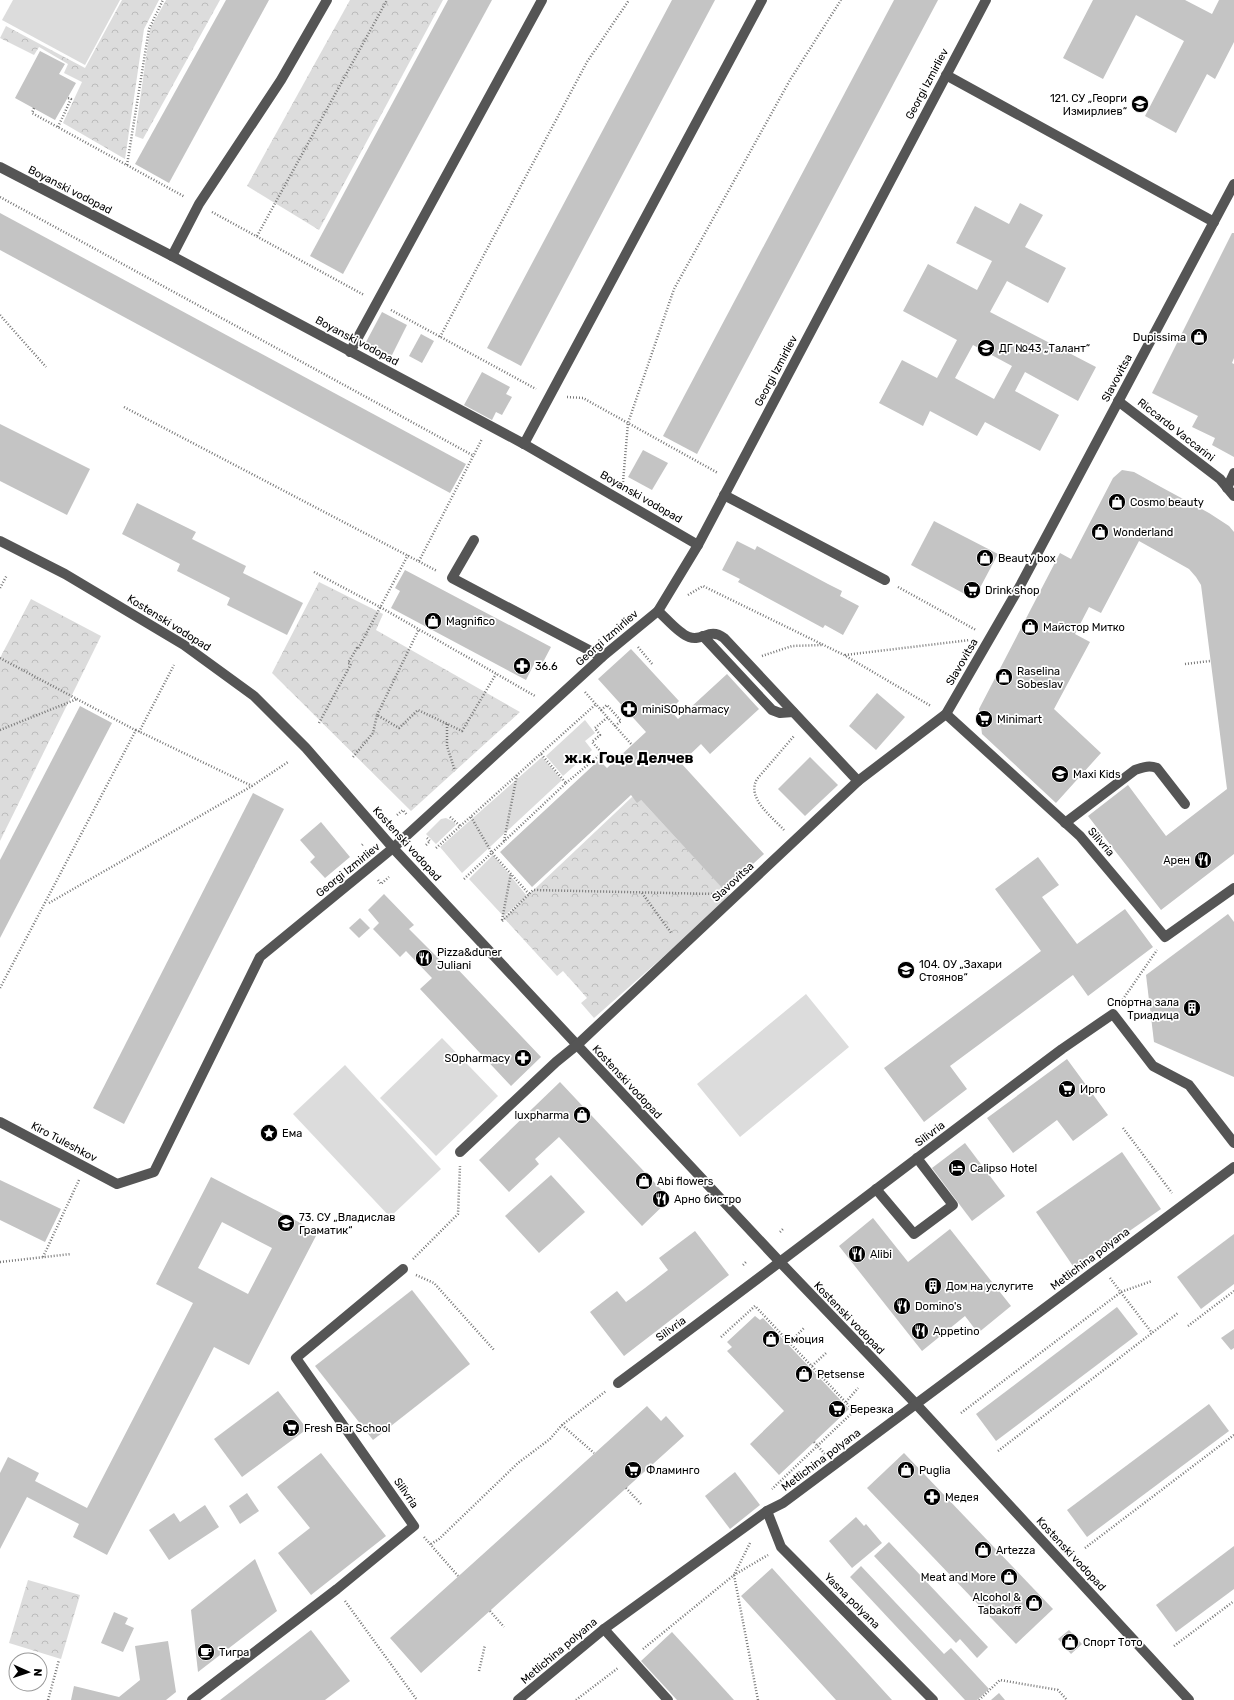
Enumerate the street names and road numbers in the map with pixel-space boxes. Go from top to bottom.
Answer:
street label: Georgi Izmirliev [903,46,951,122]
street label: Boyanski vodopad [26,163,114,217]
street label: Boyanski vodopad [313,314,401,368]
street label: Georgi Izmirliev [752,333,800,409]
street label: Slavovitsa [1099,352,1135,404]
street label: Riccardo Vaccarini [1135,396,1217,464]
street label: Boyanski vodopad [598,468,684,526]
street label: Kostenski vodopad [125,592,213,654]
street label: Georgi Izmirliev [573,607,641,669]
street label: Slavovitsa [943,636,981,688]
street label: Kostenski vodopad [370,804,444,884]
street label: Silivria [1085,825,1117,859]
street label: Georgi Izmirliev [313,840,383,900]
street label: Slavovitsa [709,859,757,905]
street label: Kostenski vodopad [590,1042,664,1122]
street label: Kiro Tuleshkov [29,1119,99,1165]
street label: Silivria [913,1119,947,1149]
street label: Metlichina polyana [1048,1225,1132,1293]
street label: Kostenski vodopad [811,1279,887,1357]
street label: Silivria [653,1314,689,1344]
street label: Metlichina polyana [779,1426,863,1494]
street label: Silivria [391,1475,421,1511]
street label: Kostenski vodopad [1034,1514,1108,1594]
street label: Yasna polyana [821,1570,883,1632]
street label: Metlichina polyana [518,1615,600,1687]

